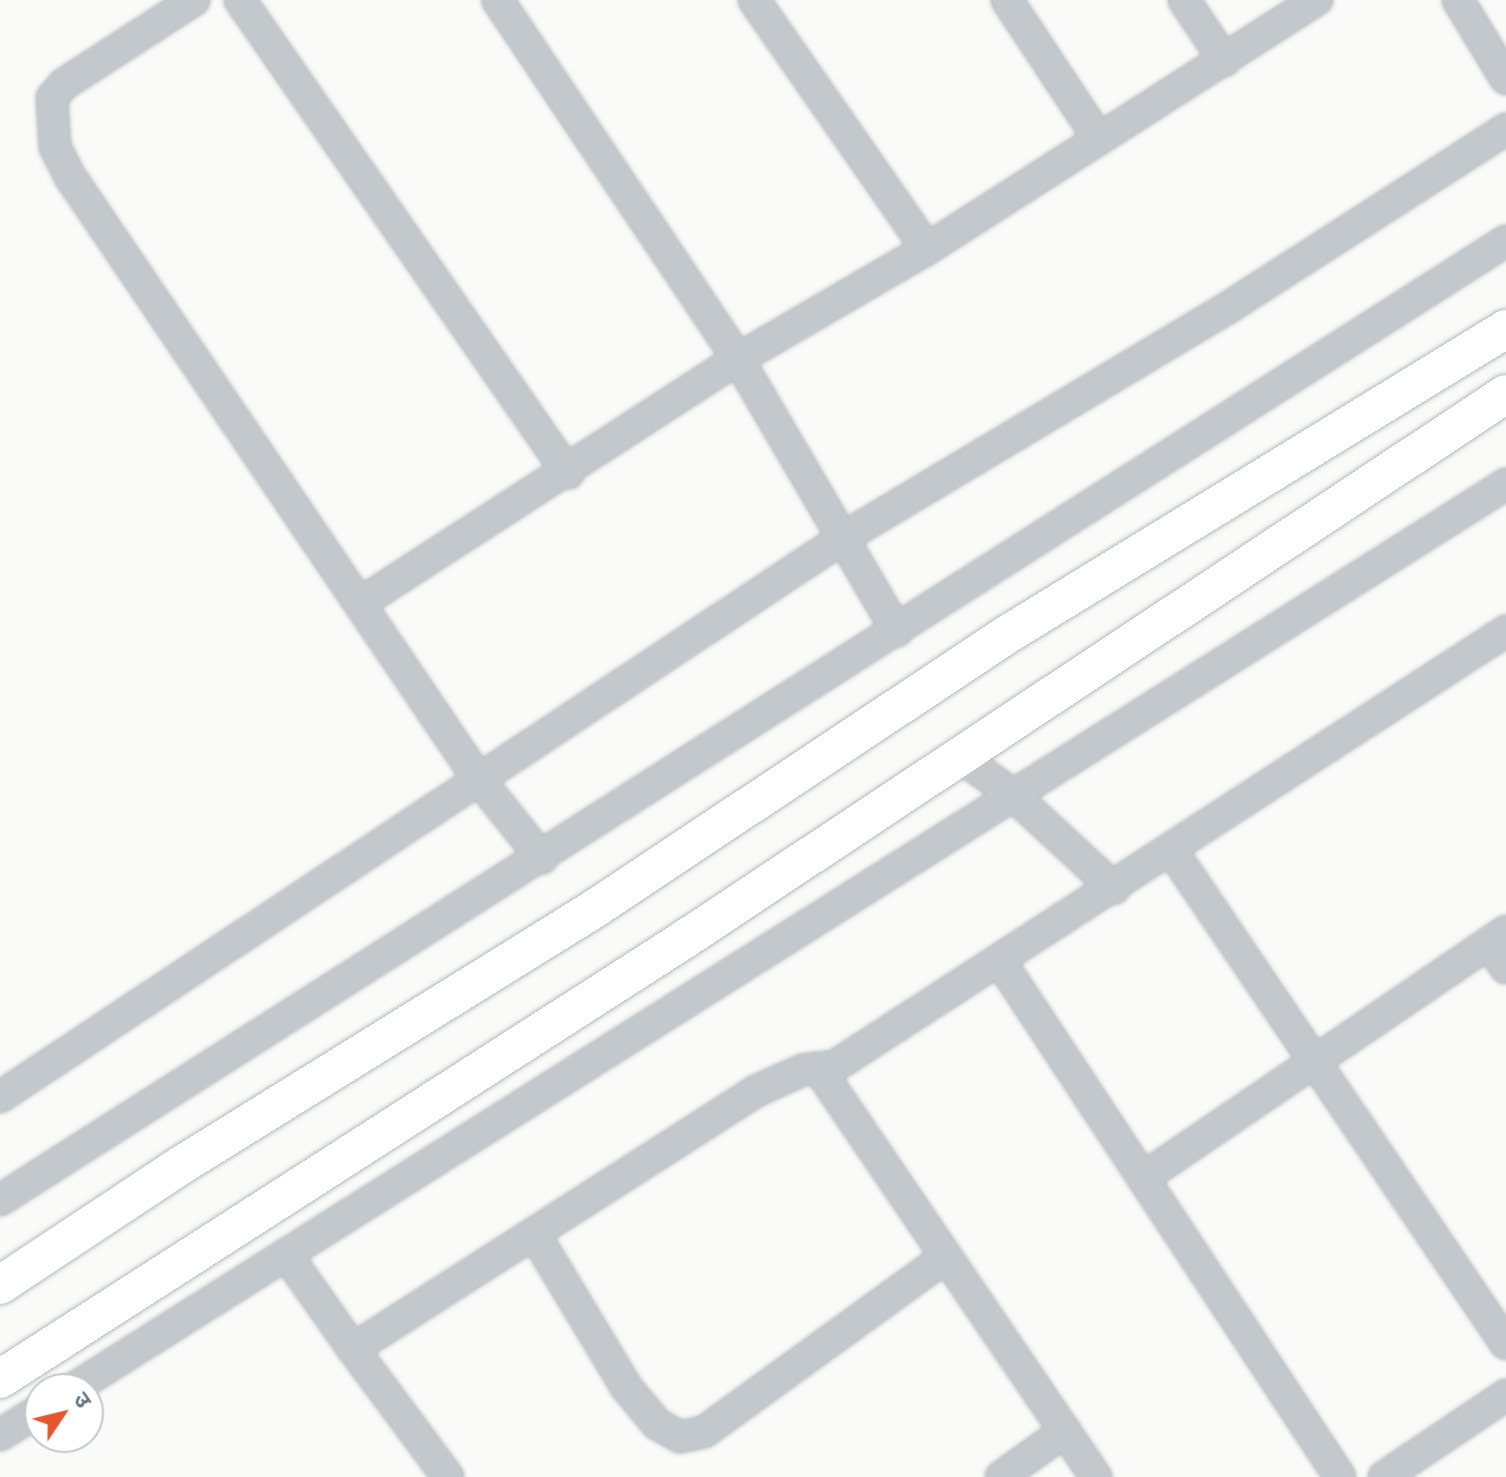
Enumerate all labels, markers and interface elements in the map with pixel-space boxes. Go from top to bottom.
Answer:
north arrow [24,1373,104,1453]
text: उ [68,1387,97,1413]

